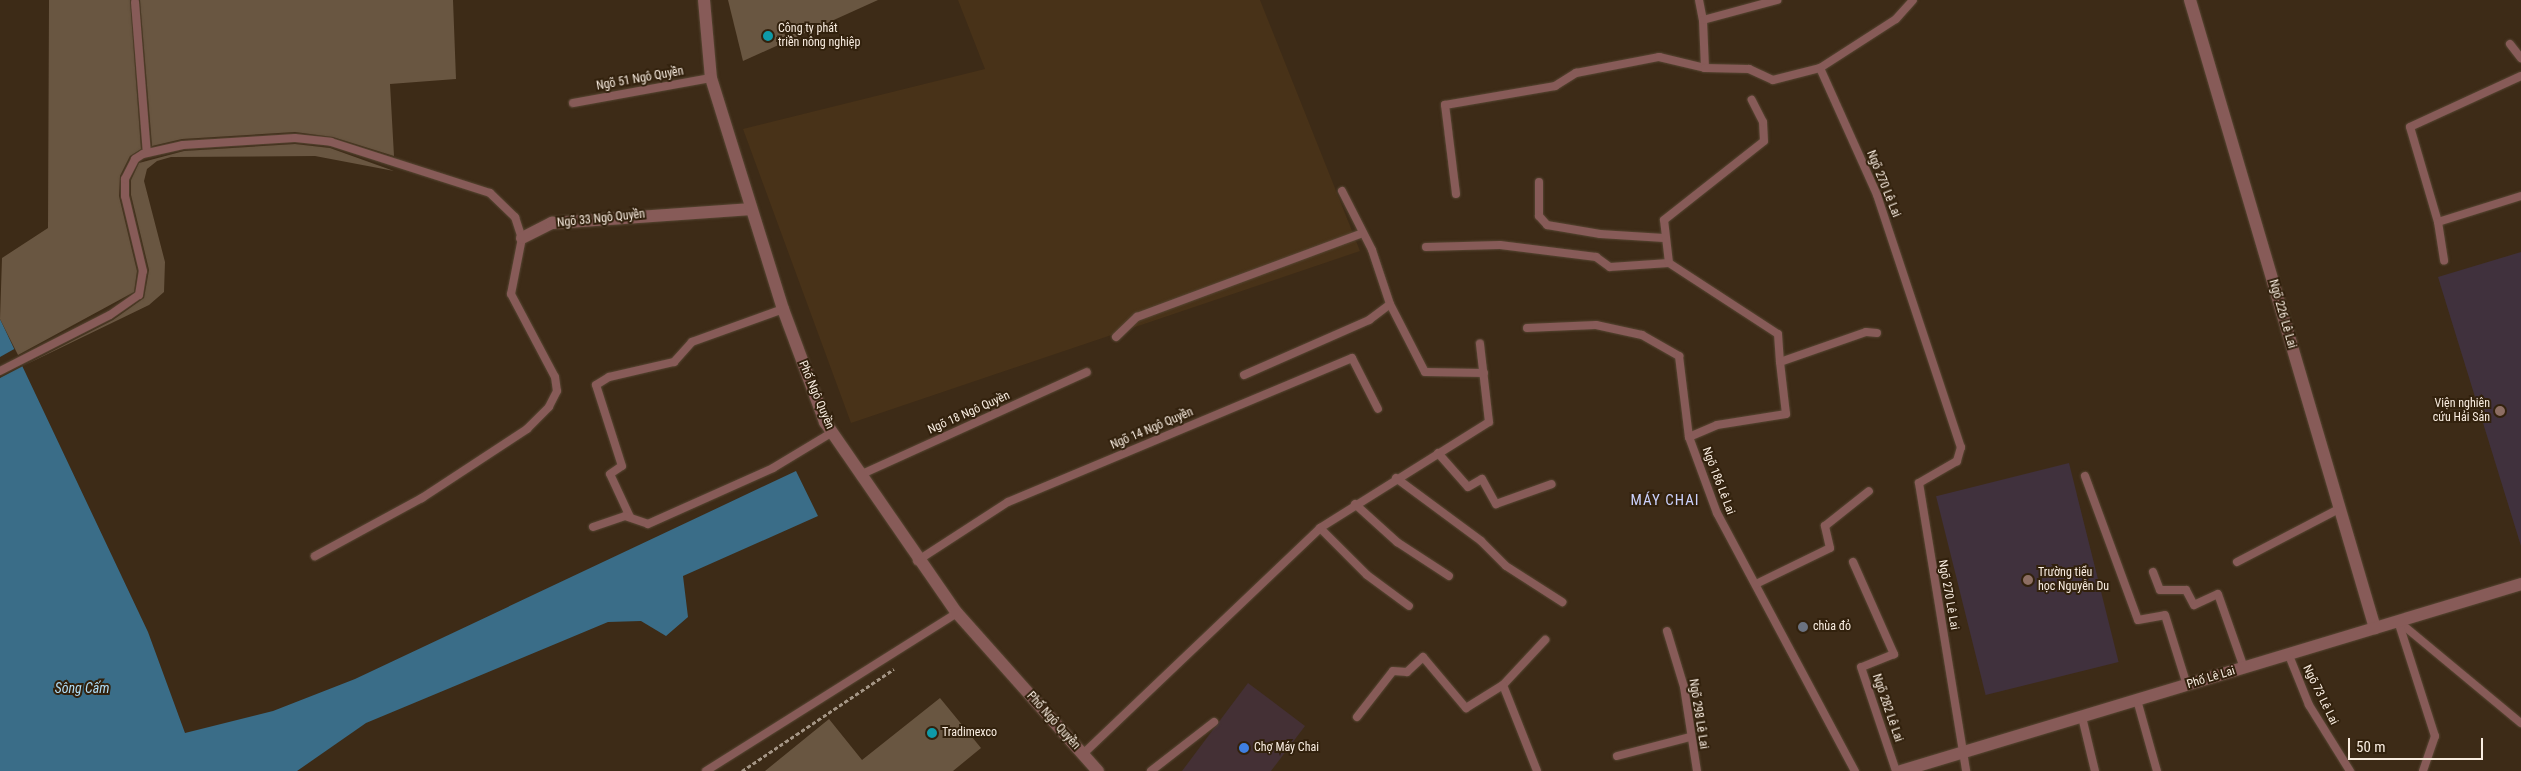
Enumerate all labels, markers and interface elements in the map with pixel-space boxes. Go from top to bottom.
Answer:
place label: Công ty phát triền nông nghiệp [778,22,860,50]
marker: Công ty phát triền nông nghiệp [762,30,774,42]
street label: Ngõ 51 Ngô Quyền [595,64,685,94]
street label: Ngõ 270 Lê Lai [1863,148,1903,220]
street label: Ngõ 33 Ngô Quyền [556,207,646,231]
street label: Ngõ 226 Lê Lai [2265,278,2299,350]
street label: Phố Ngô Quyền [795,359,837,431]
street label: Ngõ 18 Ngô Quyền [926,388,1012,438]
place label: Viện nghiên cứu Hải Sản [2433,397,2490,425]
street label: Ngõ 14 Ngô Quyền [1109,405,1195,453]
marker: Viện nghiên cứu Hải Sản [2494,405,2506,417]
street label: Ngõ 186 Lê Lai [1699,445,1737,517]
district label: MÁY CHAI [1629,492,1701,510]
street label: Ngõ 270 Lê Lai [1935,559,1961,631]
place label: Trường tiểu học Nguyễn Du [2038,566,2109,594]
marker: Trường tiểu học Nguyễn Du [2022,574,2034,586]
place label: chùa đỏ [1813,620,1851,634]
marker: chùa đỏ [1797,621,1809,633]
street label: Ngõ 73 Lê Lai [2299,663,2341,727]
street label: Phố Lê Lai [2185,664,2237,692]
street label: Ngõ 282 Lê Lai [1869,672,1905,744]
street label: Ngõ 298 Lê Lai [1685,678,1711,750]
water label: Sông Cấm [55,680,109,696]
street label: Phố Ngô Quyền [1023,689,1083,753]
place label: Tradimexco [942,726,997,740]
marker: Tradimexco [926,727,938,739]
scale bar [2351,728,2486,760]
text: 50 m [2356,738,2386,756]
place label: Chợ Máy Chai [1254,741,1319,755]
marker: Chợ Máy Chai [1238,742,1250,754]

